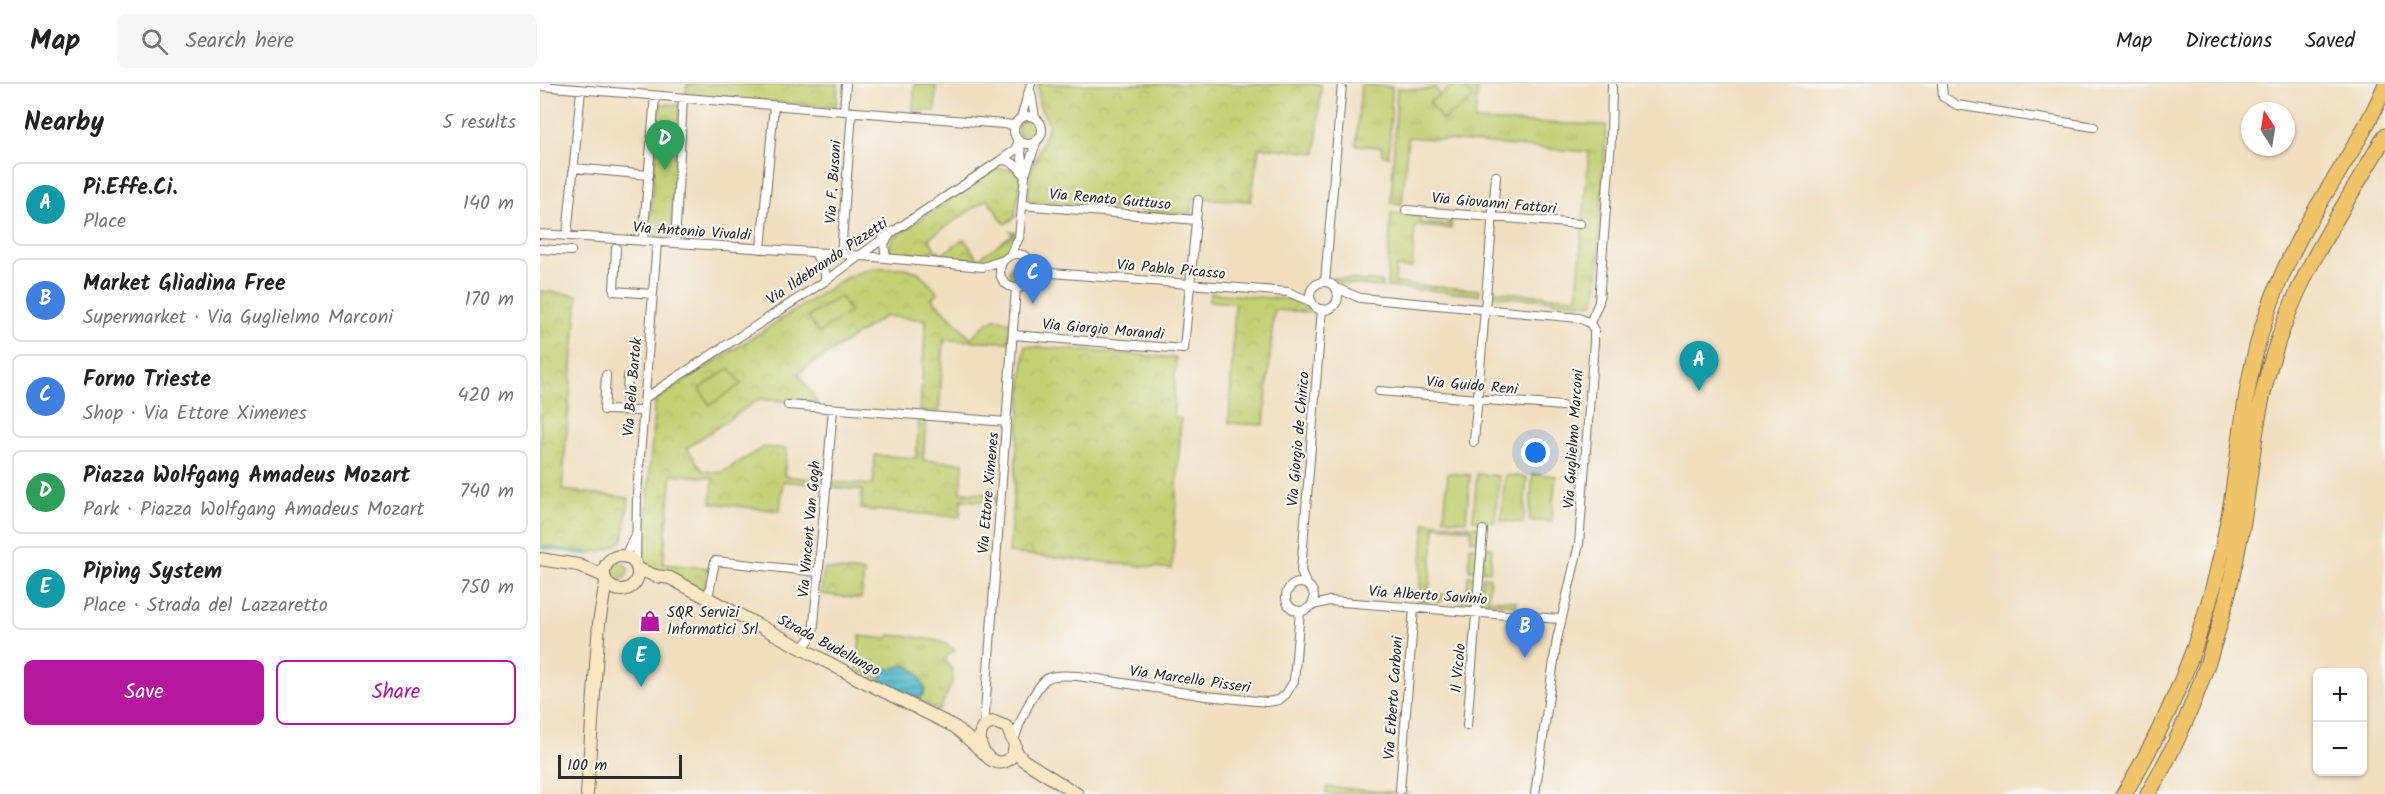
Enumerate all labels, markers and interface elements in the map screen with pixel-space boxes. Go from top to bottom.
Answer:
search box [117,14,537,68]
text: Map [30,19,81,64]
text: Search here [186,24,294,59]
icon: search [138,25,171,58]
text: Map [2116,25,2152,58]
text: Directions [2185,25,2272,58]
text: Saved [2305,25,2355,58]
text: Nearby [24,102,104,144]
north arrow [2241,102,2295,156]
text: 5 results [442,107,516,139]
pin: D [646,120,684,170]
street label: Via F. Busoni [819,138,849,225]
text: Pi.Effe.Ci. [83,171,178,206]
street label: Via Renato Guttuso [1048,183,1172,217]
street label: Via Giovanni Fattori [1431,187,1559,222]
text: A [39,188,52,220]
text: 140 m [463,188,514,220]
text: Place [83,206,126,238]
street label: Via Ildebrando Pizzetti [762,211,894,312]
street label: Via Antonio Vivaldi [632,216,753,248]
street label: Via Pablo Picasso [1115,253,1227,287]
pin: C [1014,254,1052,304]
text: Market Gliadina Free [83,267,286,302]
text: B [39,284,52,316]
text: 170 m [465,284,514,316]
text: Supermarket · Via Guglielmo Marconi [83,302,393,334]
street label: Via Giorgio Morandi [1041,313,1166,347]
street label: Via Bela Bartok [617,336,649,437]
pin: A [1680,342,1718,391]
text: Forno Trieste [83,363,211,398]
street label: Via Guglielmo Marconi [1557,367,1591,509]
street label: Via Giorgio de Chirico [1281,370,1317,508]
street label: Via Guido Reni [1425,370,1520,402]
text: C [39,380,52,412]
text: 420 m [457,380,514,412]
text: Shop · Via Ettore Ximenes [83,398,307,430]
street label: Via Ettore Ximenes [972,431,1006,555]
your location [1521,438,1550,467]
text: Piazza Wolfgang Amadeus Mozart [83,459,410,494]
street label: Via Vincent Van Gogh [792,460,828,599]
text: D [39,476,52,508]
text: 740 m [460,476,514,508]
text: Park · Piazza Wolfgang Amadeus Mozart [83,494,424,526]
text: Piping System [83,555,222,590]
text: E [40,572,51,604]
text: 750 m [460,572,514,604]
street label: Via Alberto Savinio [1368,580,1488,612]
text: Place · Strada del Lazzaretto [83,590,328,622]
place label: SQR Servizi Informatici Srl [667,601,759,642]
pin: B [1506,608,1544,658]
shop icon: SQR Servizi Informatici Srl [638,609,662,633]
street label: Strada Budellungo [773,609,885,683]
street label: Via Erberto Carboni [1378,634,1410,761]
pin: E [622,638,660,687]
street label: Il Vicolo [1445,642,1473,694]
button: Save [24,660,264,725]
button: Share [276,660,516,725]
street label: Via Marcello Pisseri [1128,660,1253,701]
map controls [2313,668,2367,776]
button: + [2313,668,2367,722]
button: − [2313,722,2367,776]
scale bar [558,752,682,780]
text: 100 m [567,753,607,778]

